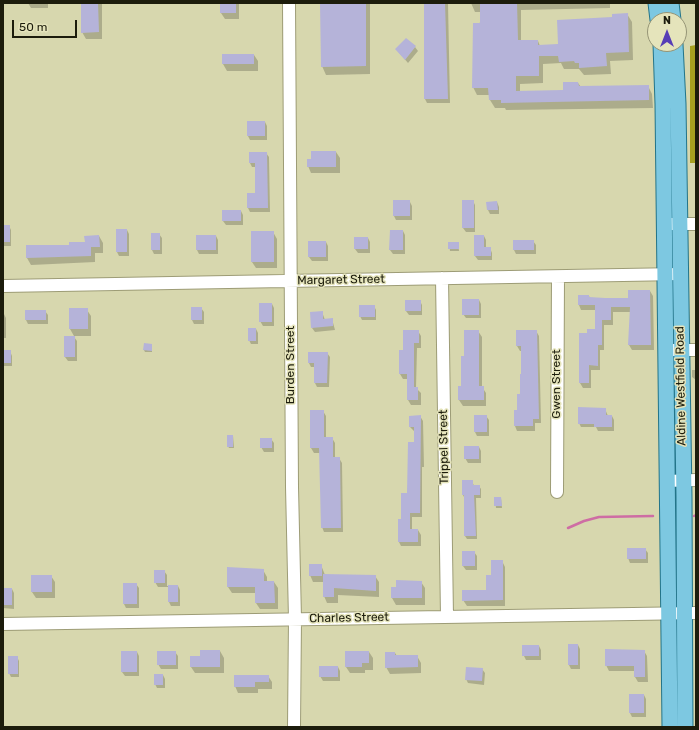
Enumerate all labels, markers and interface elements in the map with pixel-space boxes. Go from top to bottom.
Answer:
scale bar [14,12,79,38]
north arrow [647,12,687,52]
text: N [663,14,671,27]
text: 50 m [19,20,47,34]
street label: Margaret Street [297,272,385,288]
street label: Burden Street [284,326,298,404]
street label: Aldine Westfield Road [673,326,689,446]
street label: Gwen Street [550,349,564,419]
street label: Trippel Street [436,409,452,485]
street label: Charles Street [309,610,389,626]

